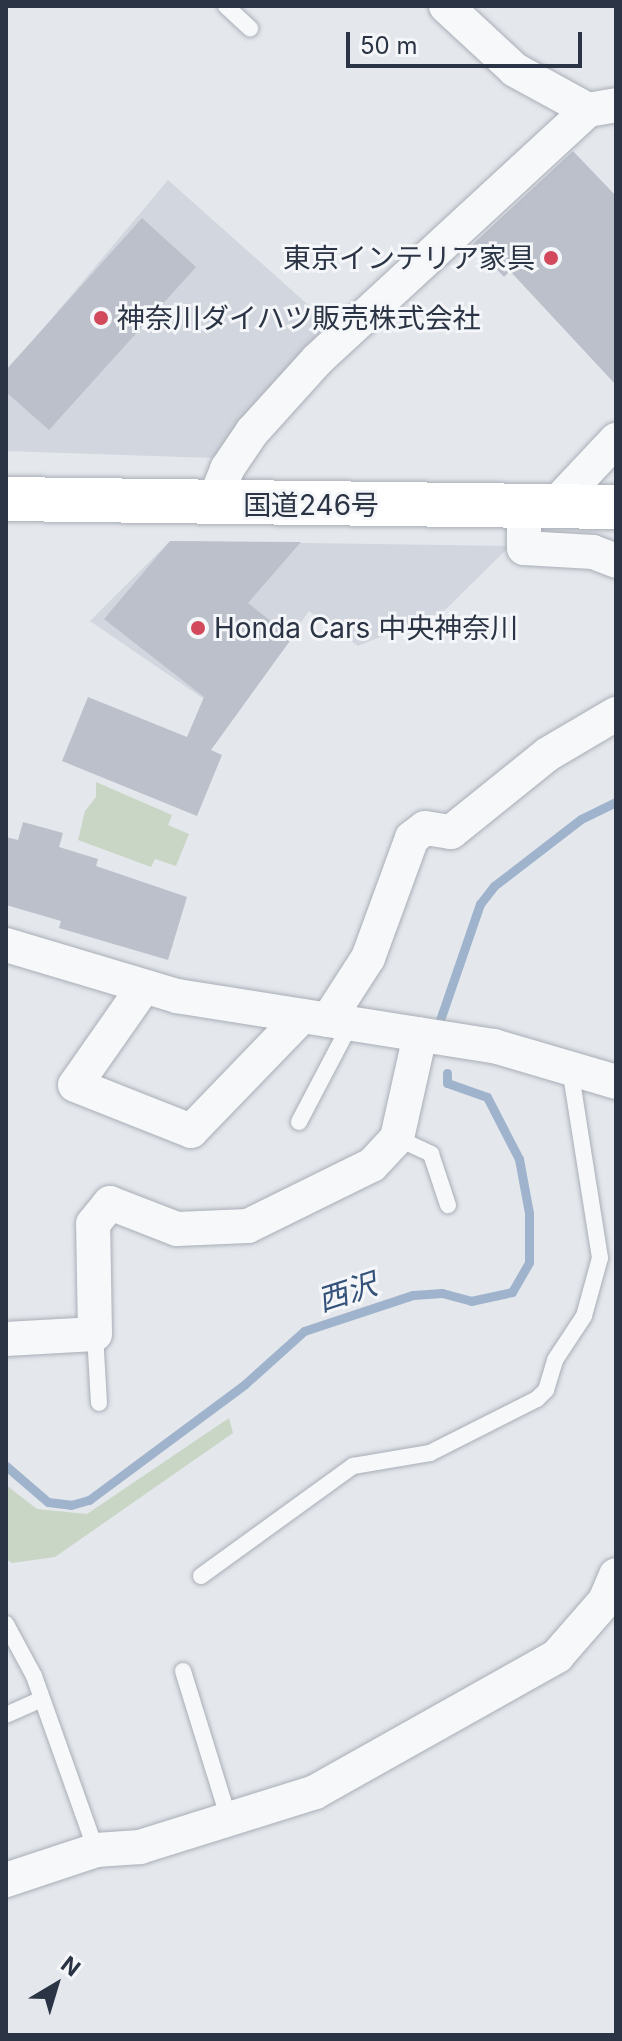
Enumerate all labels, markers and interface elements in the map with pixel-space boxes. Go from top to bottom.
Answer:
scale bar [350,16,586,66]
text: 50 m [360,31,418,60]
place label: 東京インテリア家具 [283,241,535,275]
marker: 東京インテリア家具 [542,249,560,267]
place label: 神奈川ダイハツ販売株式会社 [117,301,481,335]
marker: 神奈川ダイハツ販売株式会社 [92,309,110,327]
street label: 国道246号 [243,488,379,522]
place label: Honda Cars 中央神奈川 [214,611,518,645]
marker: Honda Cars 中央神奈川 [189,619,207,637]
water label: 西沢 [313,1266,381,1318]
north arrow [16,1945,96,2025]
text: N [56,1951,85,1981]

